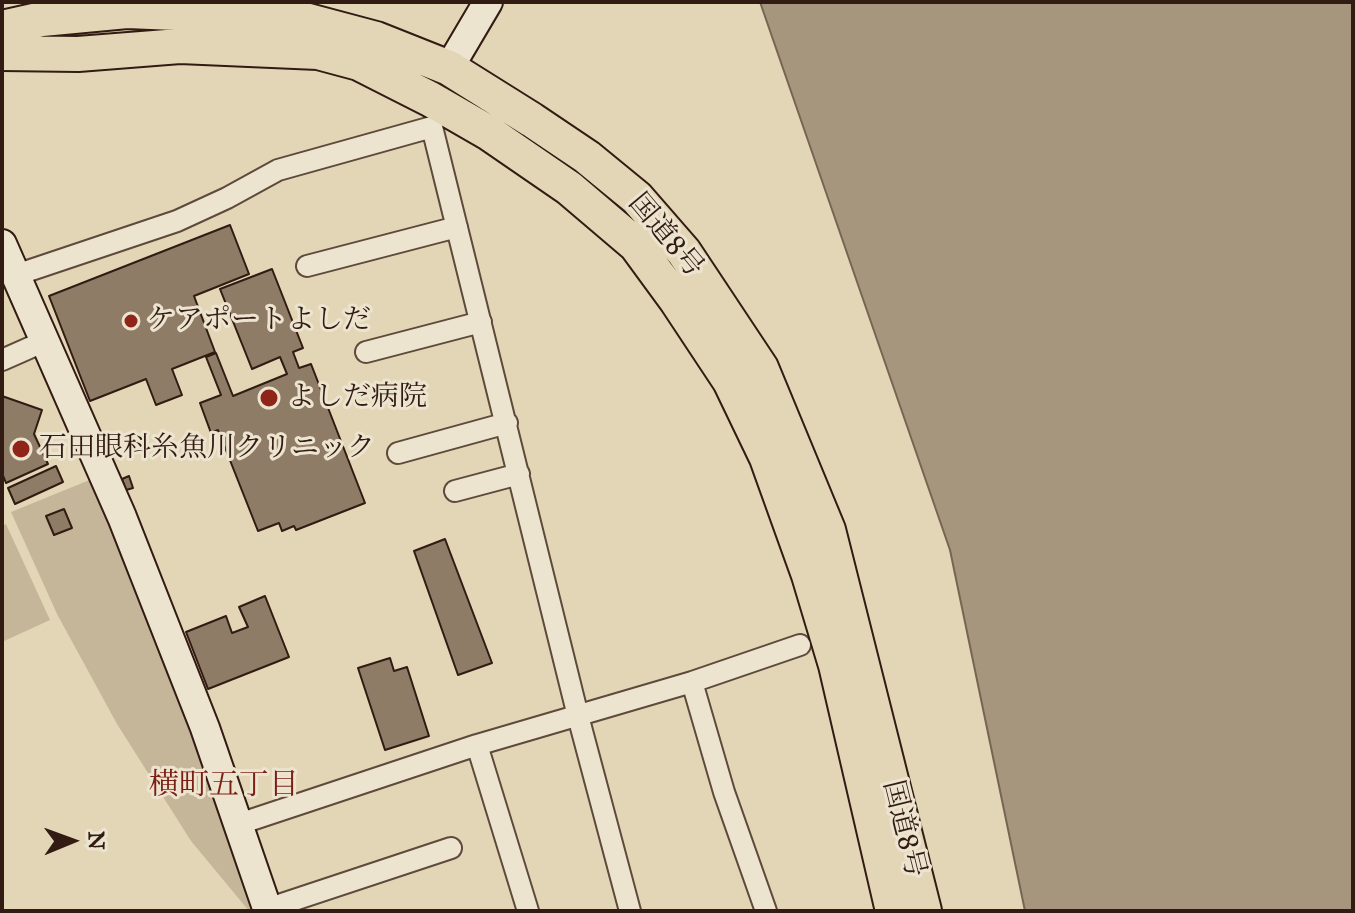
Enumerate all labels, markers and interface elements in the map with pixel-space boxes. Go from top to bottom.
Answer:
street label: 国道8号 [620,187,710,285]
place label: ケアポートよしだ [147,304,371,338]
marker: ケアポートよしだ [122,312,140,330]
place label: よしだ病院 [287,381,427,415]
marker: よしだ病院 [258,387,280,409]
place label: 石田眼科糸魚川クリニック [39,432,375,466]
marker: 石田眼科糸魚川クリニック [10,438,32,460]
district label: 横町五丁目 [149,769,299,805]
street label: 国道8号 [875,777,931,881]
north arrow [32,801,112,881]
text: N [83,831,110,850]

